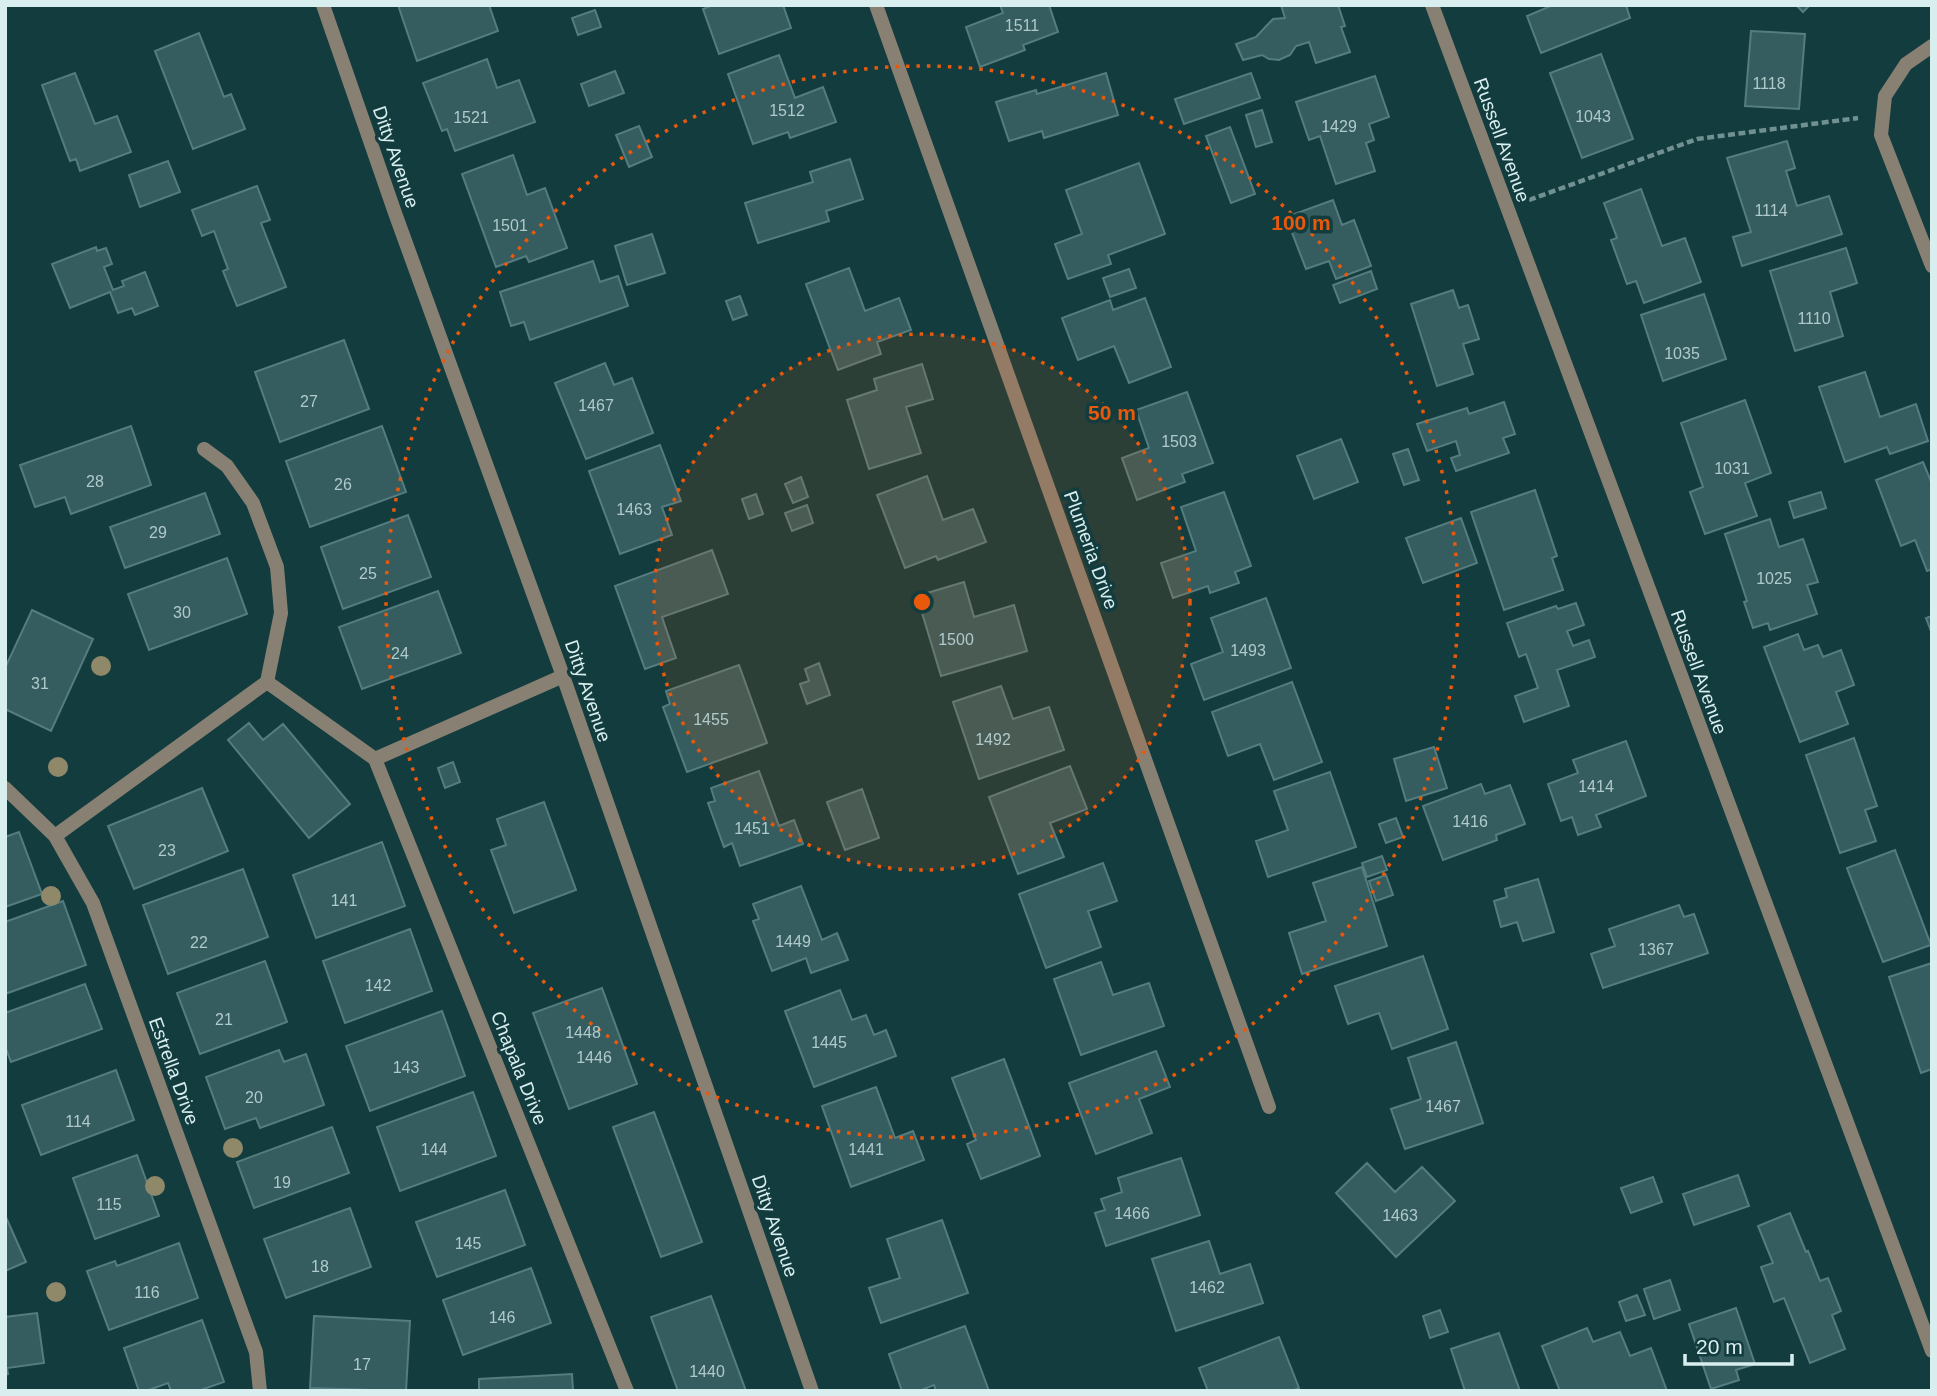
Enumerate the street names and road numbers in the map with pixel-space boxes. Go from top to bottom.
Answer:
street label: Russell Avenue [1470,75,1534,205]
street label: Ditty Avenue [369,103,423,211]
street label: Plumeria Drive [1060,488,1122,612]
street label: Russell Avenue [1667,607,1731,737]
street label: Ditty Avenue [561,637,615,745]
street label: Chapala Drive [487,1008,551,1128]
street label: Estrella Drive [145,1014,203,1128]
street label: Ditty Avenue [748,1172,802,1280]

